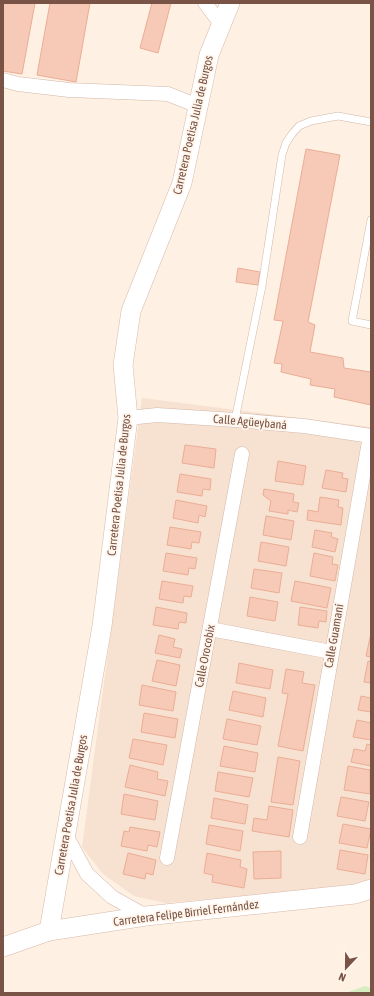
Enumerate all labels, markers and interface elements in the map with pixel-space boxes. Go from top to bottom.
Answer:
street label: Carretera Poetisa Julia de Burgos [170,54,216,196]
street label: Calle Agüeybaná [212,412,288,432]
street label: Carretera Poetisa Julia de Burgos [105,413,133,557]
street label: Calle Guamaní [321,603,347,669]
street label: Calle Orocobix [192,623,218,689]
street label: Carretera Poetisa Julia de Burgos [52,734,90,876]
street label: Carretera Felipe Birriel Fernández [112,897,260,929]
north arrow [326,948,366,988]
text: N [337,970,348,984]

